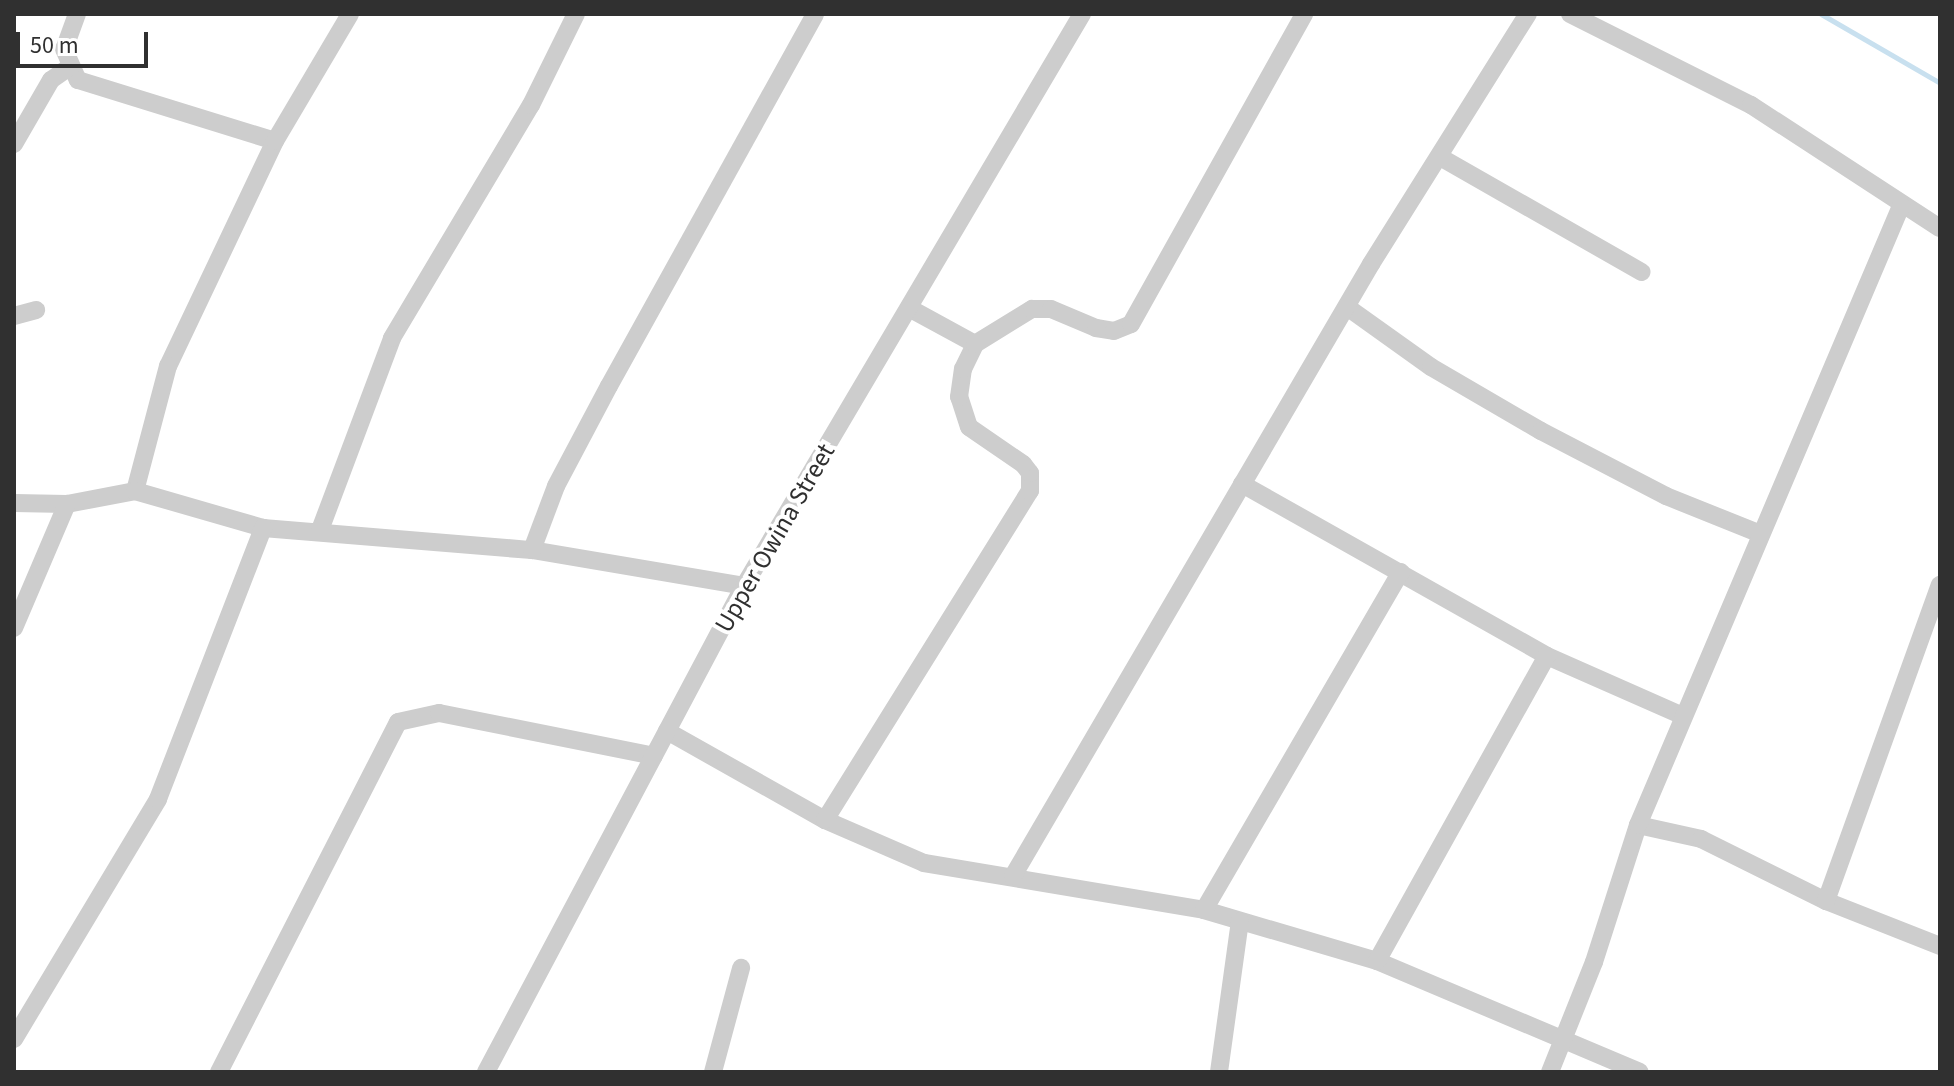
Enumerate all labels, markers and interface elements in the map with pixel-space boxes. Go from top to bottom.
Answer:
scale bar [20,16,152,66]
text: 50 m [30,28,79,63]
street label: Upper Owina Street [708,438,842,638]

